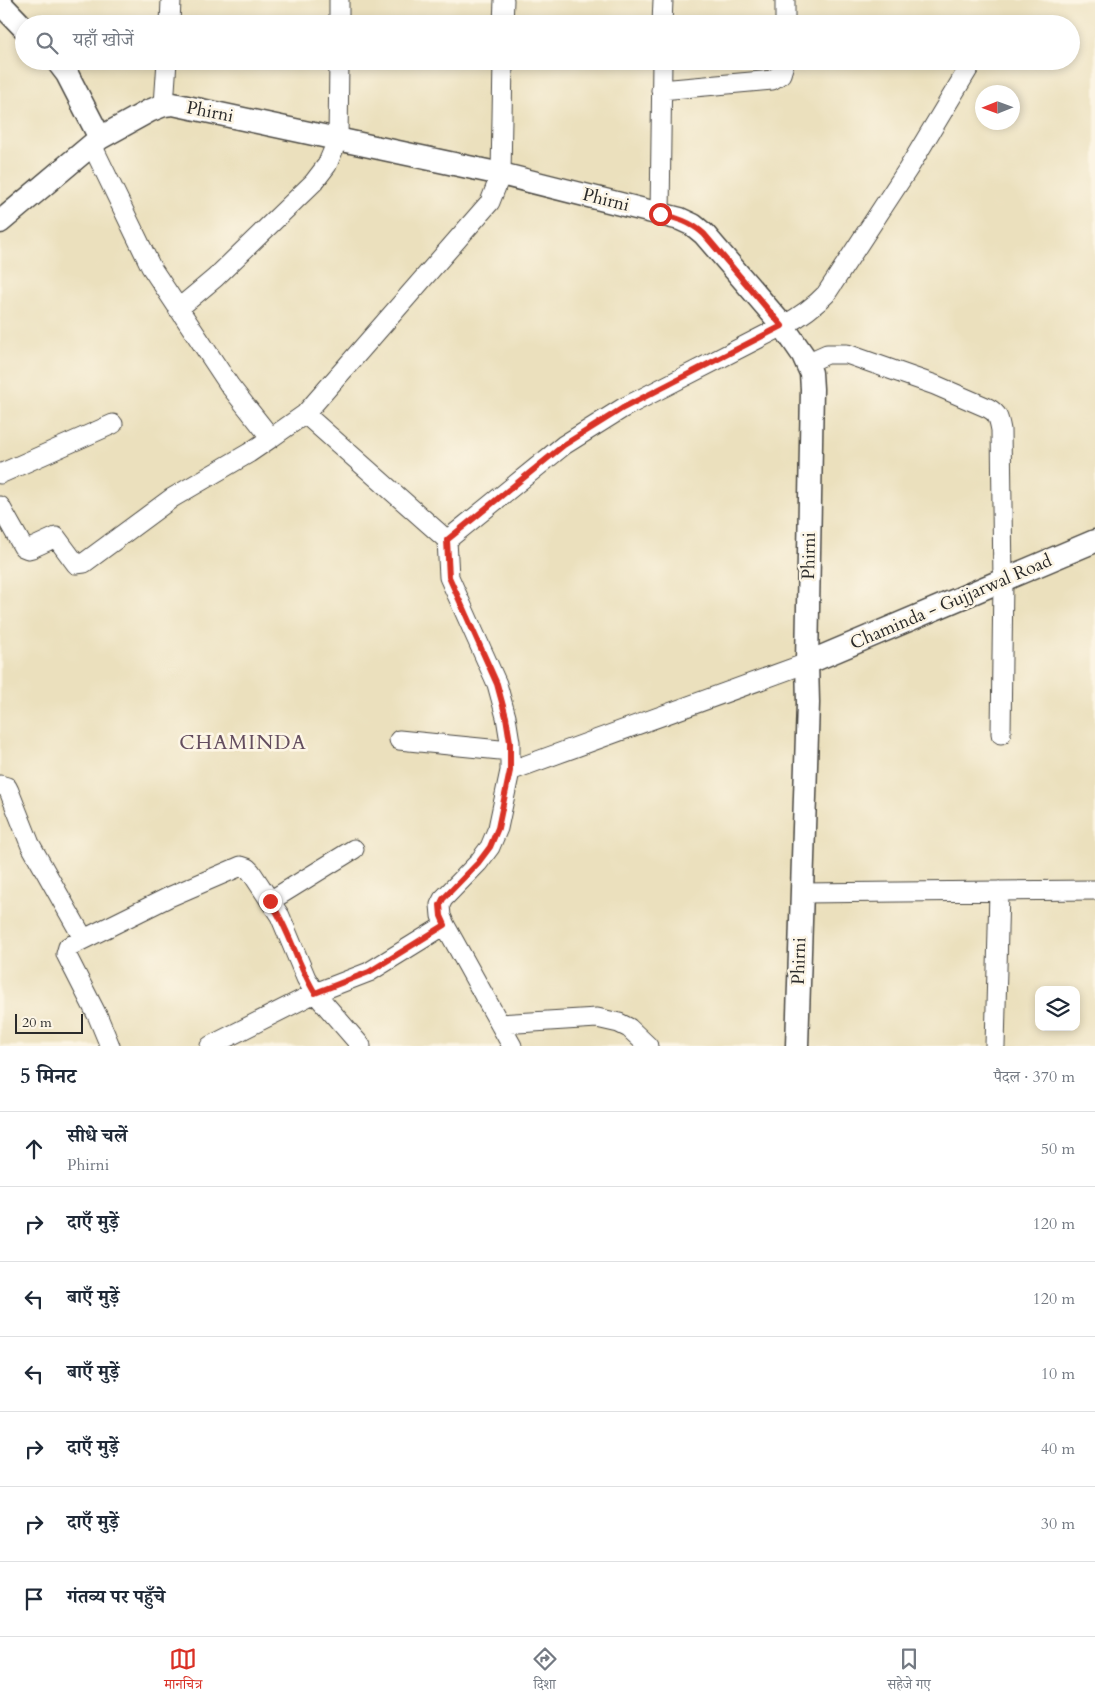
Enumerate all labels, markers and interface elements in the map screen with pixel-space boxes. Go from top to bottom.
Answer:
search box [15,15,1080,70]
text: यहाँ खोजें [73,27,134,53]
icon: search [33,29,61,57]
north arrow [975,85,1020,130]
street label: Phirni [184,95,236,129]
street label: Phirni [580,182,632,218]
route start [649,203,672,226]
street label: Phirni [796,532,822,580]
street label: Chaminda - Gujjarwal Road [846,548,1056,656]
district label: CHAMINDA [179,729,307,756]
route end [259,890,282,913]
street label: Phirni [786,937,812,985]
map controls [1035,986,1080,1031]
button: layers [1035,986,1080,1031]
scale bar [15,1011,82,1034]
text: 20 m [22,1013,52,1032]
text: 5 मिनट [20,1062,76,1091]
text: पैदल · 370 m [994,1066,1075,1088]
text: सीधे चलें [67,1123,127,1149]
icon: ahead [20,1135,48,1163]
text: 50 m [1041,1138,1075,1160]
text: Phirni [67,1154,109,1176]
text: दाएँ मुड़ें [67,1209,119,1235]
icon: right [20,1210,48,1238]
text: 120 m [1033,1213,1075,1235]
text: बाएँ मुड़ें [67,1284,119,1310]
icon: left [20,1285,48,1313]
text: 120 m [1033,1288,1075,1310]
text: बाएँ मुड़ें [67,1359,119,1385]
icon: left [20,1360,48,1388]
text: 10 m [1041,1363,1075,1385]
text: दाएँ मुड़ें [67,1434,119,1460]
icon: right [20,1435,48,1463]
text: 40 m [1041,1438,1075,1460]
text: दाएँ मुड़ें [67,1509,119,1535]
icon: right [20,1510,48,1538]
text: 30 m [1041,1513,1075,1535]
text: गंतव्य पर पहुँचे [67,1584,165,1610]
icon: arrive [20,1585,48,1613]
tab: मानचित्र [164,1645,202,1698]
tab: दिशा [531,1645,559,1698]
tab: सहेजे गए [887,1645,931,1698]

